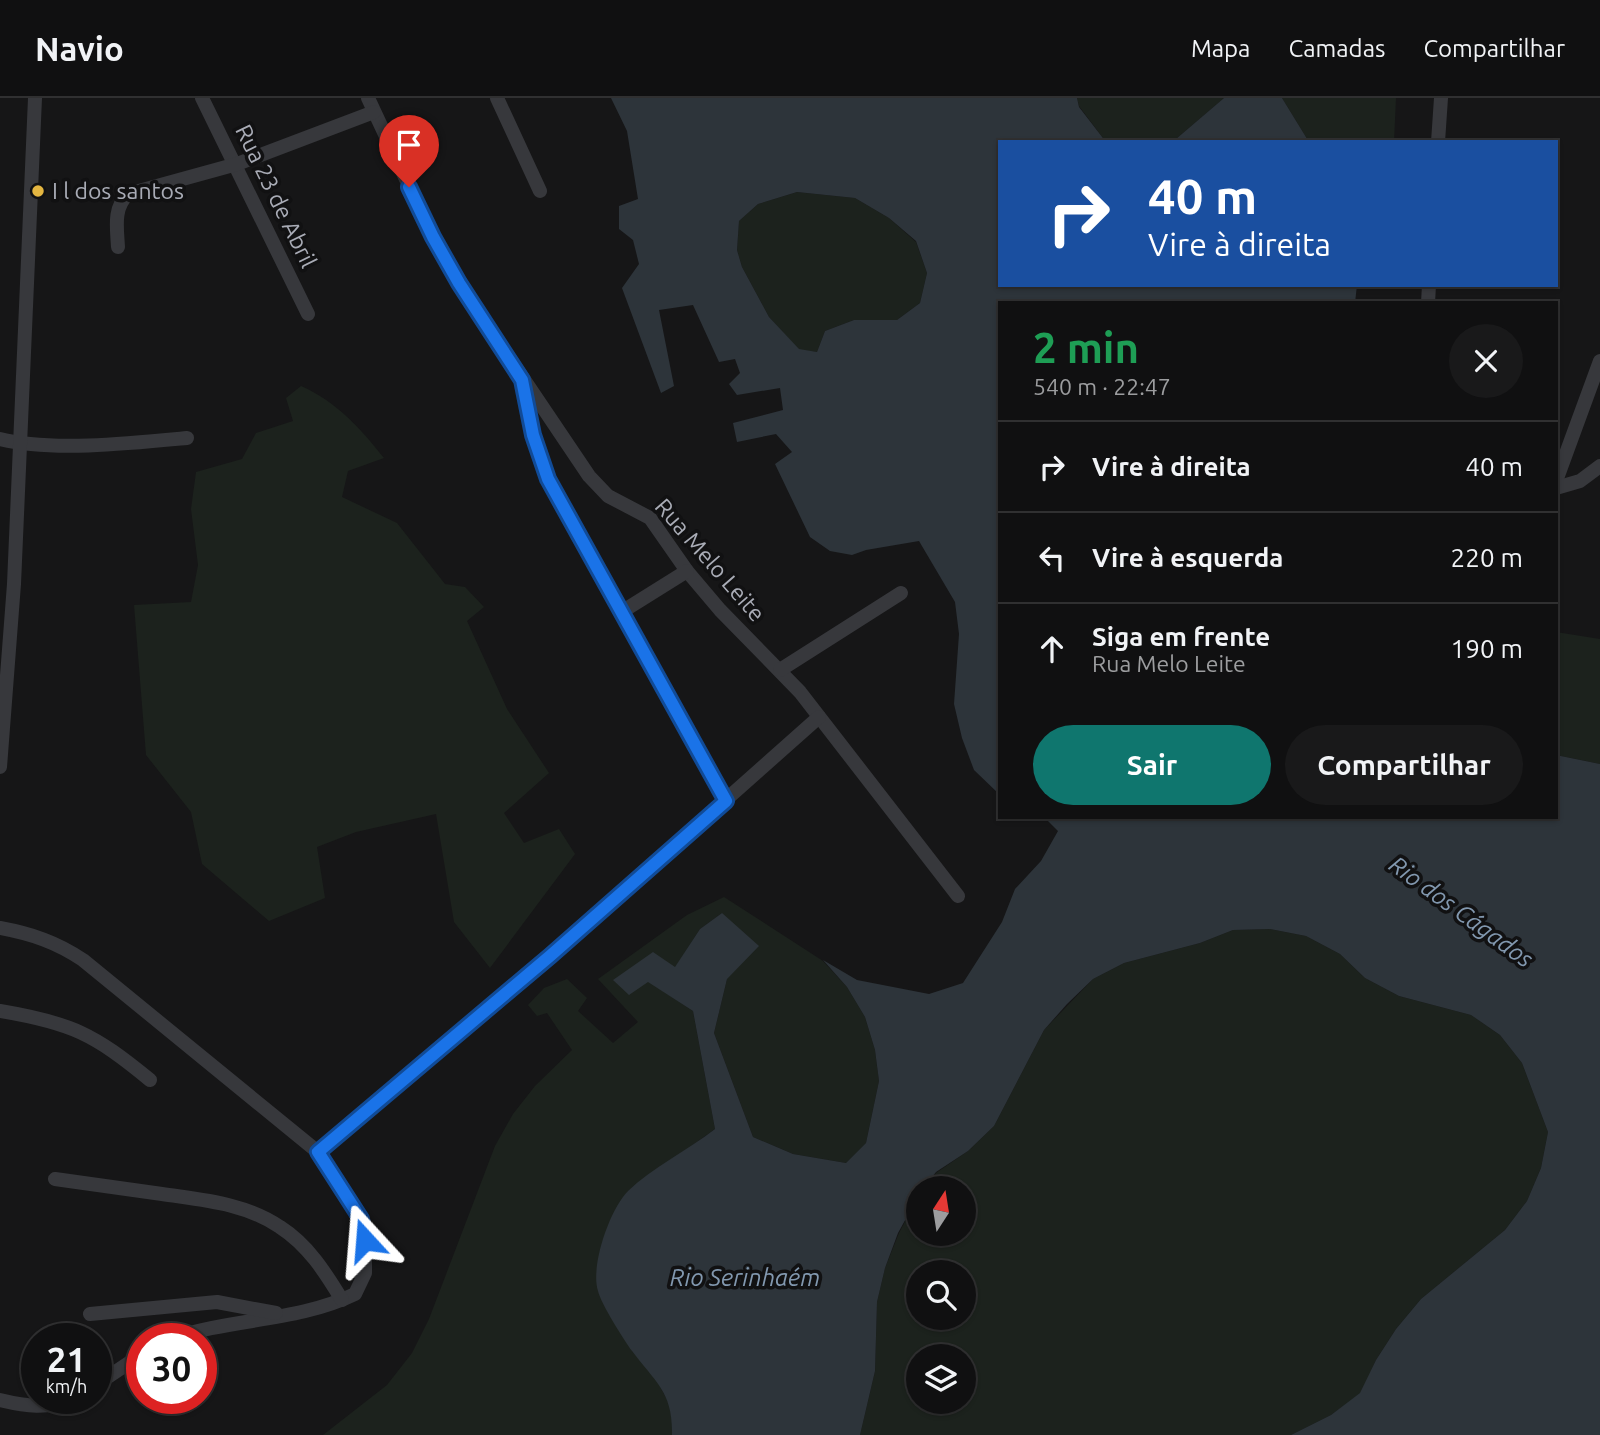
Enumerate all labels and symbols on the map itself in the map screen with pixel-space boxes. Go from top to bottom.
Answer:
pin [379,115,439,187]
street label: Rua 23 de Abril [231,120,322,271]
place label: I l dos santos [52,178,184,203]
marker: I l dos santos [30,183,46,199]
street label: Rua Melo Leite [651,493,770,626]
water label: Rio dos Cágados [1384,850,1538,973]
north arrow [906,1176,976,1246]
position arrow [328,1203,402,1277]
water label: Rio Serinhaém [670,1264,820,1291]
speed limit sign: 30 [126,1323,217,1414]

